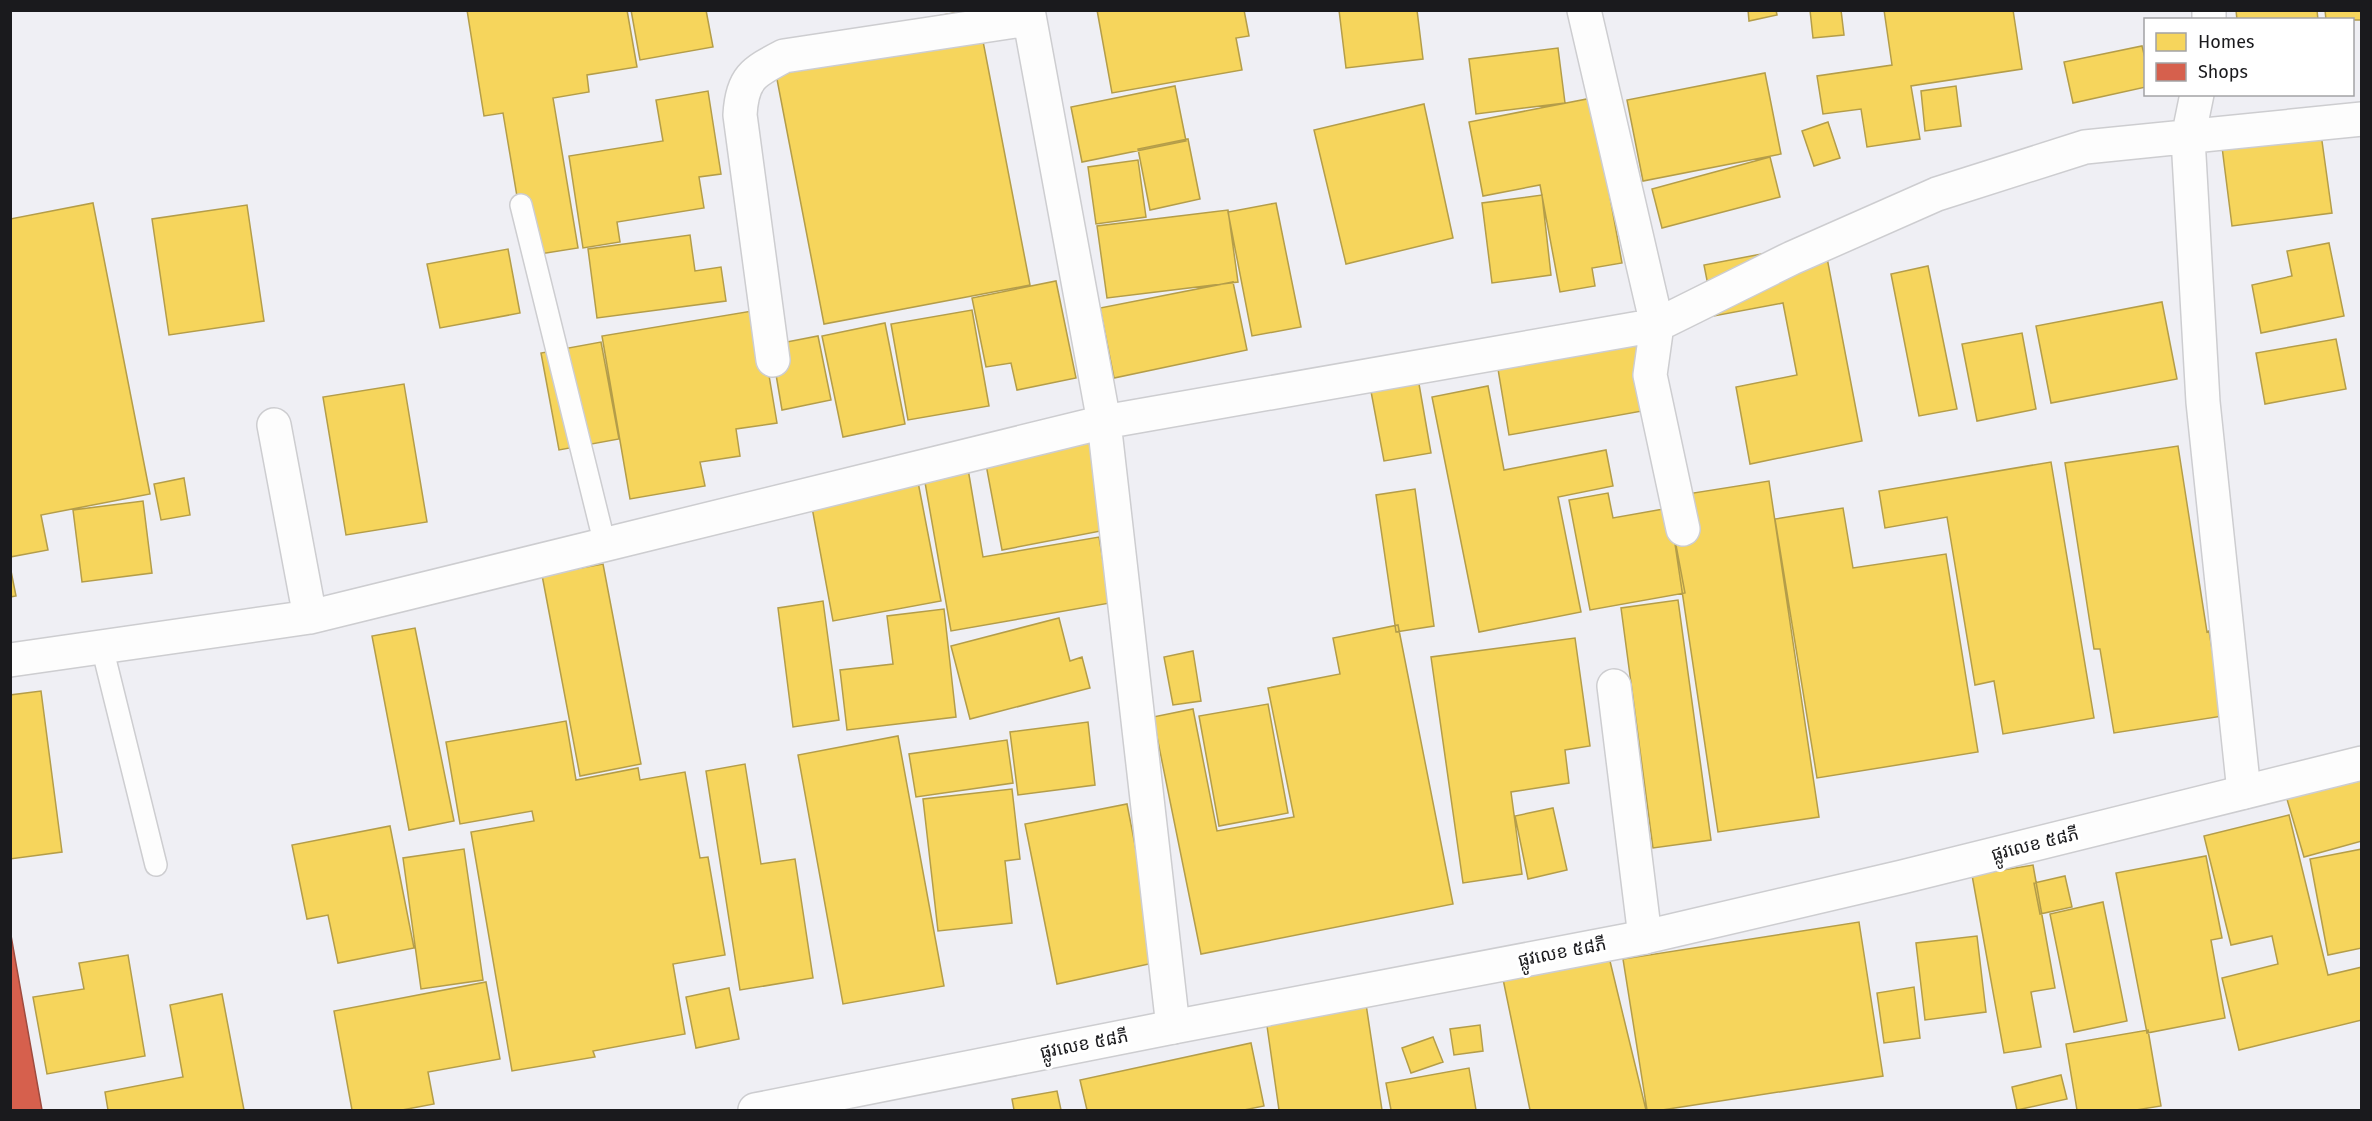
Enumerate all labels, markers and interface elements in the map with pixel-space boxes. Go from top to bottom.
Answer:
legend [2144,18,2354,96]
text: Homes [2198,31,2254,53]
text: Shops [2198,61,2248,83]
street label: ផ្លូវលេខ ៥៨ភី [1989,822,2082,871]
street label: ផ្លូវលេខ ៥៨ភី [1516,933,1609,977]
street label: ផ្លូវលេខ ៥៨ភី [1038,1025,1131,1069]

